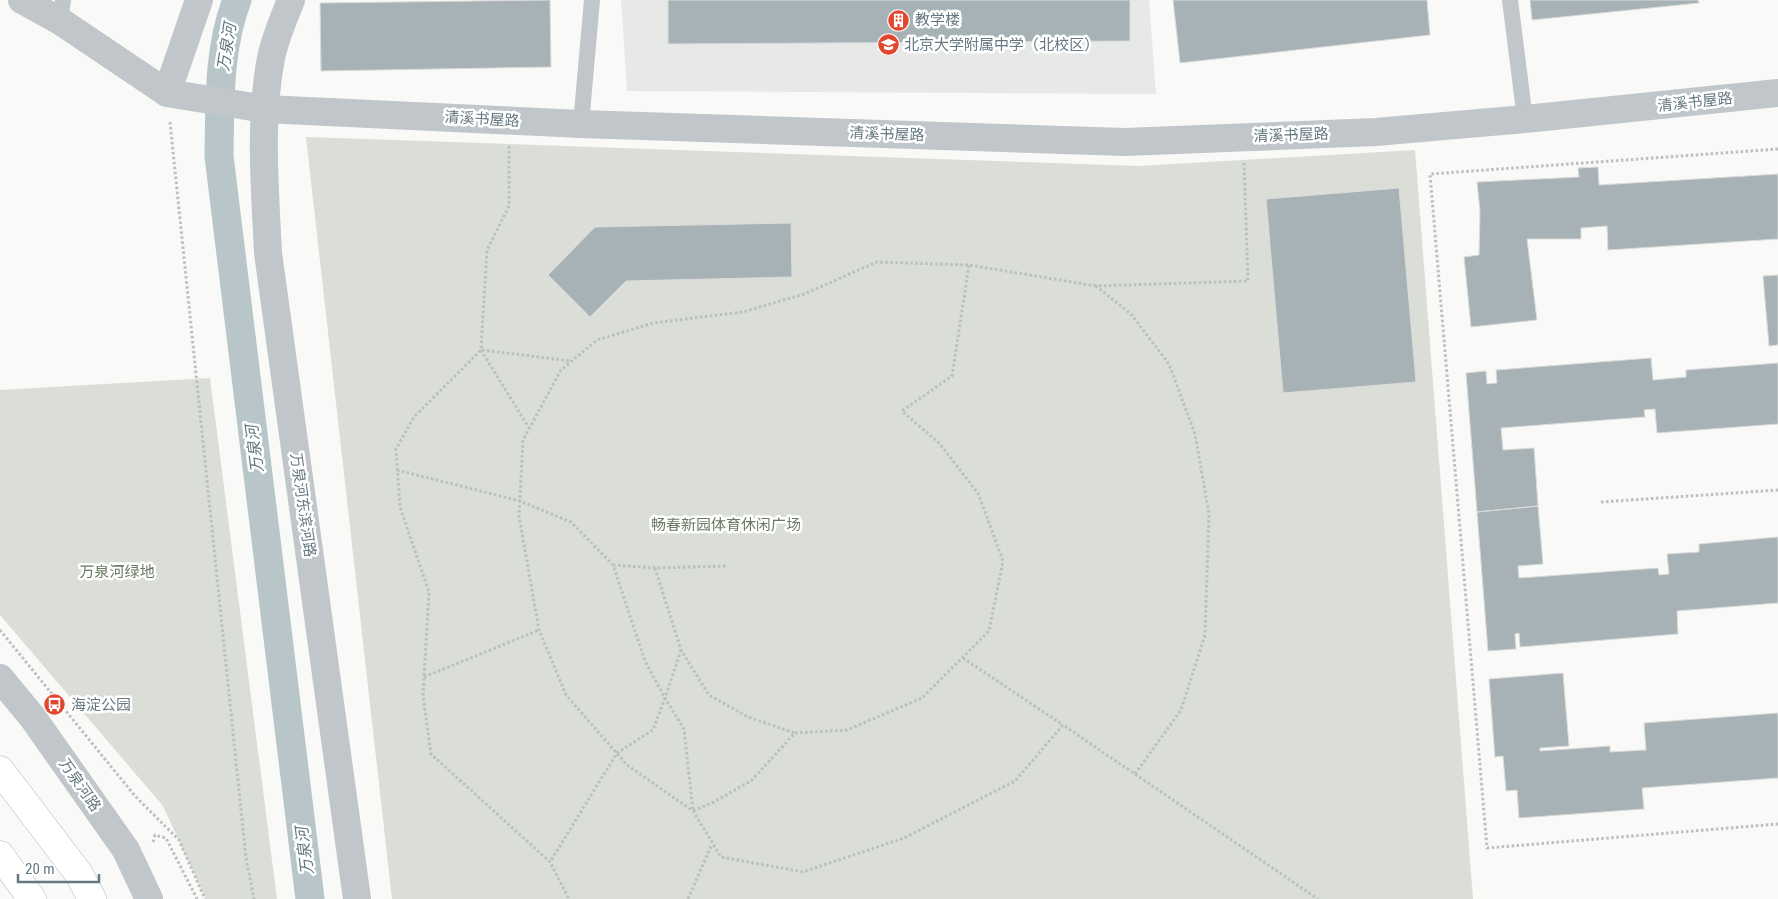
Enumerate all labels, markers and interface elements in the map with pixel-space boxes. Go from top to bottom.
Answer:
building icon: 教学楼 [887,8,911,32]
place label: 教学楼 [915,11,960,29]
water label: 万泉河 [213,19,240,72]
school or university icon: 北京大学附属中学（北校区） [876,33,900,57]
place label: 北京大学附属中学（北校区） [904,36,1099,54]
street label: 清溪书屋路 [1657,89,1733,115]
street label: 清溪书屋路 [444,108,520,130]
street label: 清溪书屋路 [849,124,925,144]
street label: 清溪书屋路 [1253,125,1329,145]
water label: 万泉河 [242,421,267,474]
street label: 万泉河东滨河路 [287,452,319,558]
park label: 畅春新园体育休闲广场 [651,516,801,534]
park label: 万泉河绿地 [79,563,155,581]
bus stop icon: 海淀公园 [43,693,67,717]
place label: 海淀公园 [71,696,131,714]
street label: 万泉河路 [55,755,105,815]
water label: 万泉河 [292,823,317,876]
scale bar [18,852,99,884]
text: 20 m [25,860,55,878]

